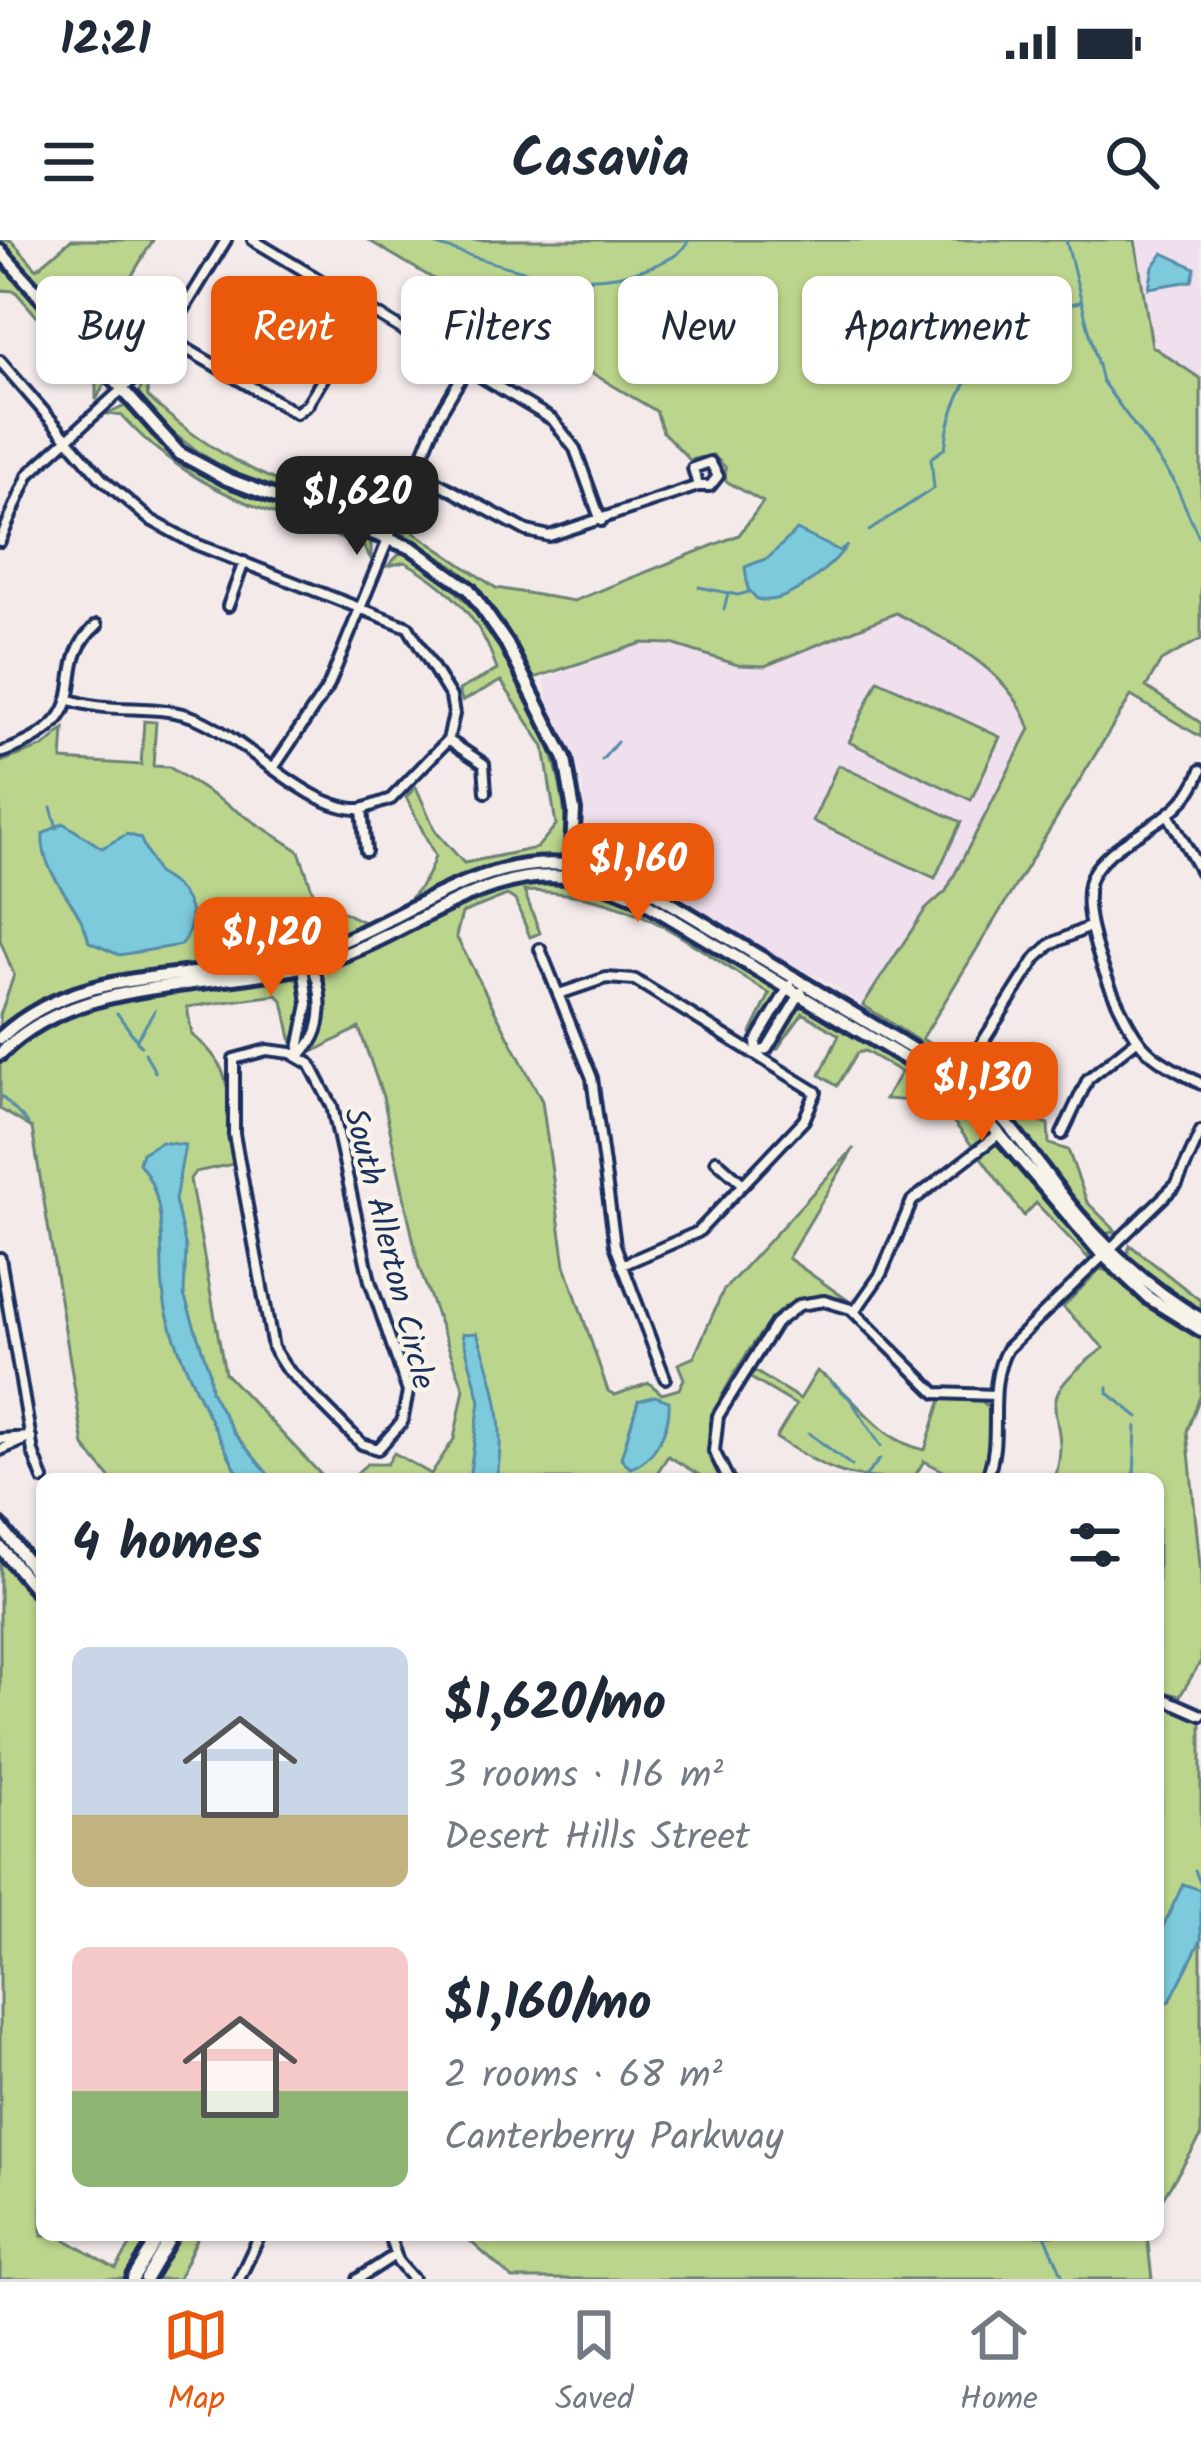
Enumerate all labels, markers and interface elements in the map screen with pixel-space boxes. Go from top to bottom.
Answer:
text: 12:21 [60,6,151,78]
text: Casavia [512,119,689,205]
icon: menu [36,129,102,195]
icon: search [1099,129,1165,195]
chip: Buy [36,276,187,384]
chip: Rent [211,276,377,384]
chip: Filters [401,276,594,384]
chip: New [618,276,778,384]
chip: Apartment [802,276,1072,384]
pin: $1,620 [259,456,455,558]
text: $1,620 [303,464,411,526]
pin: $1,160 [540,823,736,925]
text: $1,160 [589,831,687,893]
pin: $1,120 [173,897,369,999]
text: $1,120 [221,905,321,967]
pin: $1,130 [884,1042,1080,1144]
text: $1,130 [933,1050,1031,1112]
street label: South Allerton Circle [327,1102,448,1395]
text: 4 homes [72,1505,262,1586]
icon: filters [1062,1512,1128,1578]
text: $1,620/mo [444,1665,666,1746]
icon: home [168,1695,312,1839]
text: 3 rooms · 116 m² [444,1746,723,1808]
text: Desert Hills Street [444,1808,750,1870]
text: $1,160/mo [444,1965,652,2046]
icon: home [168,1995,312,2139]
text: 2 rooms · 68 m² [444,2046,723,2108]
text: Canterberry Parkway [444,2108,783,2170]
tab: Map [163,2302,229,2427]
tab: Saved [555,2302,634,2427]
tab: Home [960,2302,1038,2427]

